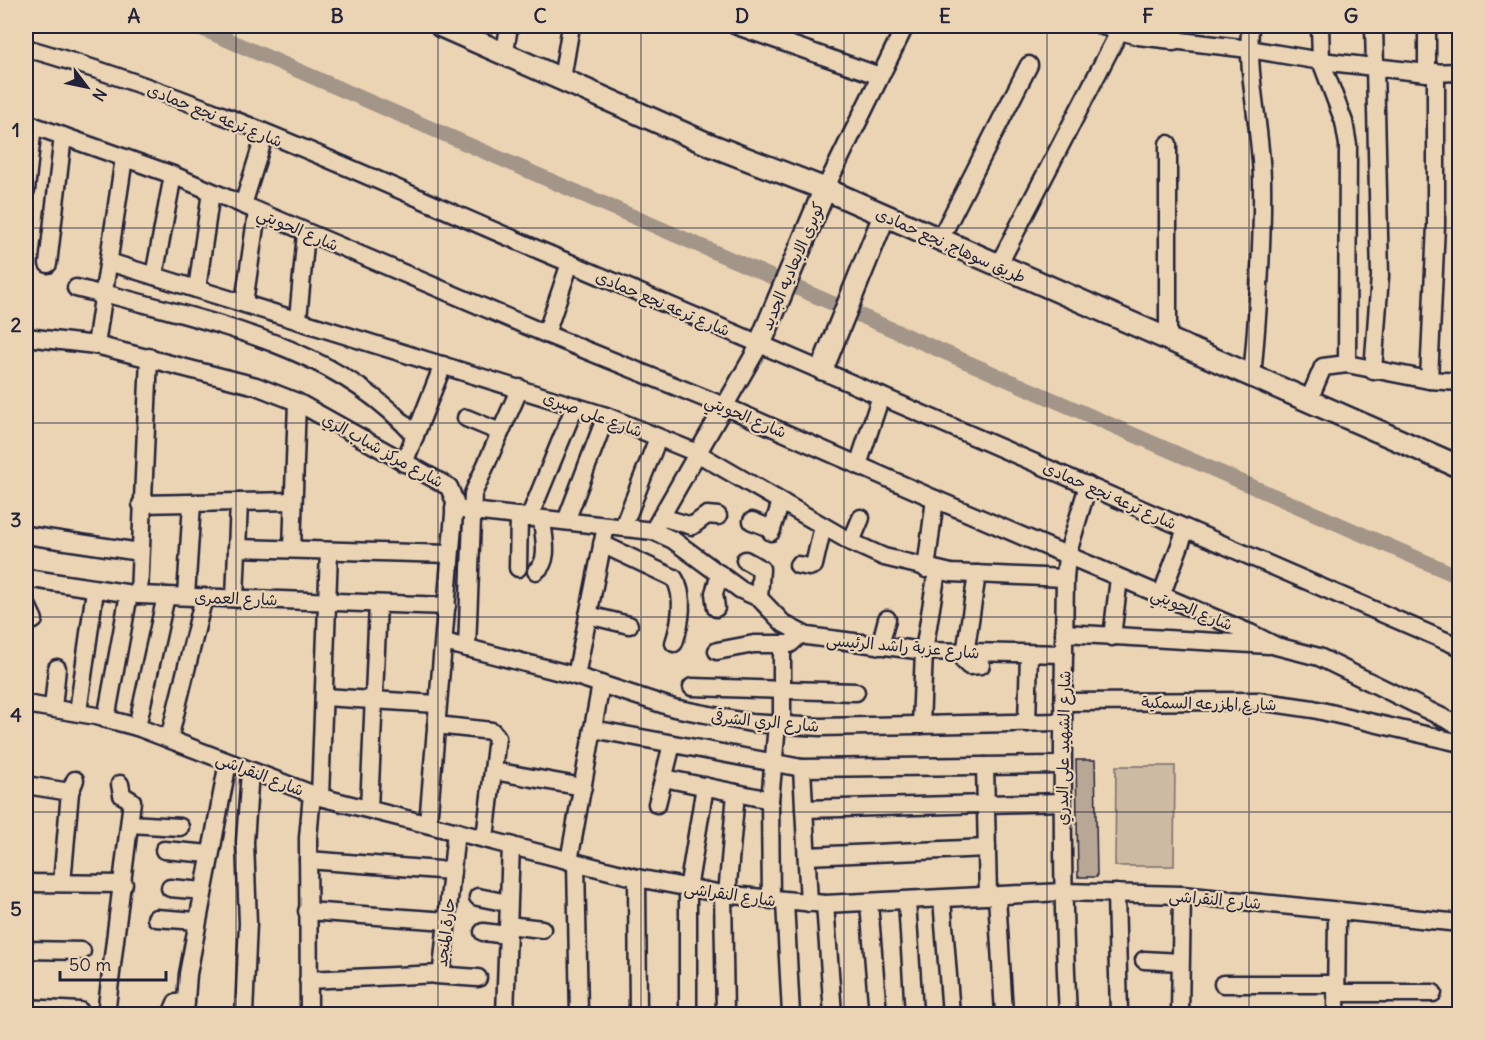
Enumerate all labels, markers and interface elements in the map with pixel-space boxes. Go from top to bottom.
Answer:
text: A [128,3,141,28]
text: B [330,3,344,28]
text: C [533,3,547,28]
text: D [735,3,749,28]
text: E [939,3,951,28]
text: F [1142,3,1154,28]
text: G [1344,3,1358,28]
north arrow [57,57,117,117]
street label: شارع ترعه نجع حمادى [144,79,285,153]
text: N [88,85,111,105]
text: 1 [12,117,20,142]
street label: كوبرى الابعاديه الجديد [756,199,829,334]
street label: شارع الحويتي [252,203,342,260]
street label: طريق سوهاج, نجع حمادى [872,203,1029,289]
street label: شارع ترعه نجع حمادى [592,266,733,342]
text: 2 [11,312,22,337]
street label: شارع على صبرى [540,387,645,443]
street label: شارع الحويتي [700,390,790,447]
street label: شارع مركز شباب الري [318,408,447,493]
street label: شارع ترعه نجع حمادى [1039,457,1180,535]
text: 3 [10,507,22,532]
street label: شارع الحويتي [1146,584,1236,639]
street label: شارع العمرى [194,587,278,611]
street label: شارع عزبة راشد الرئيسى [825,629,981,665]
street label: شارع الشهيد على البدري [1052,670,1076,826]
street label: شارع المزرعه السمكية [1141,692,1277,716]
text: 4 [10,702,22,727]
street label: شارع الري الشرقى [710,706,820,738]
street label: شارع النقراشى [213,748,307,802]
street label: شارع النقراشى [683,878,777,912]
street label: شارع النقراشى [1168,885,1262,915]
text: 5 [10,896,22,921]
street label: حارة المنجد [431,896,459,968]
scale bar [60,944,166,982]
text: 50 m [69,953,111,976]

